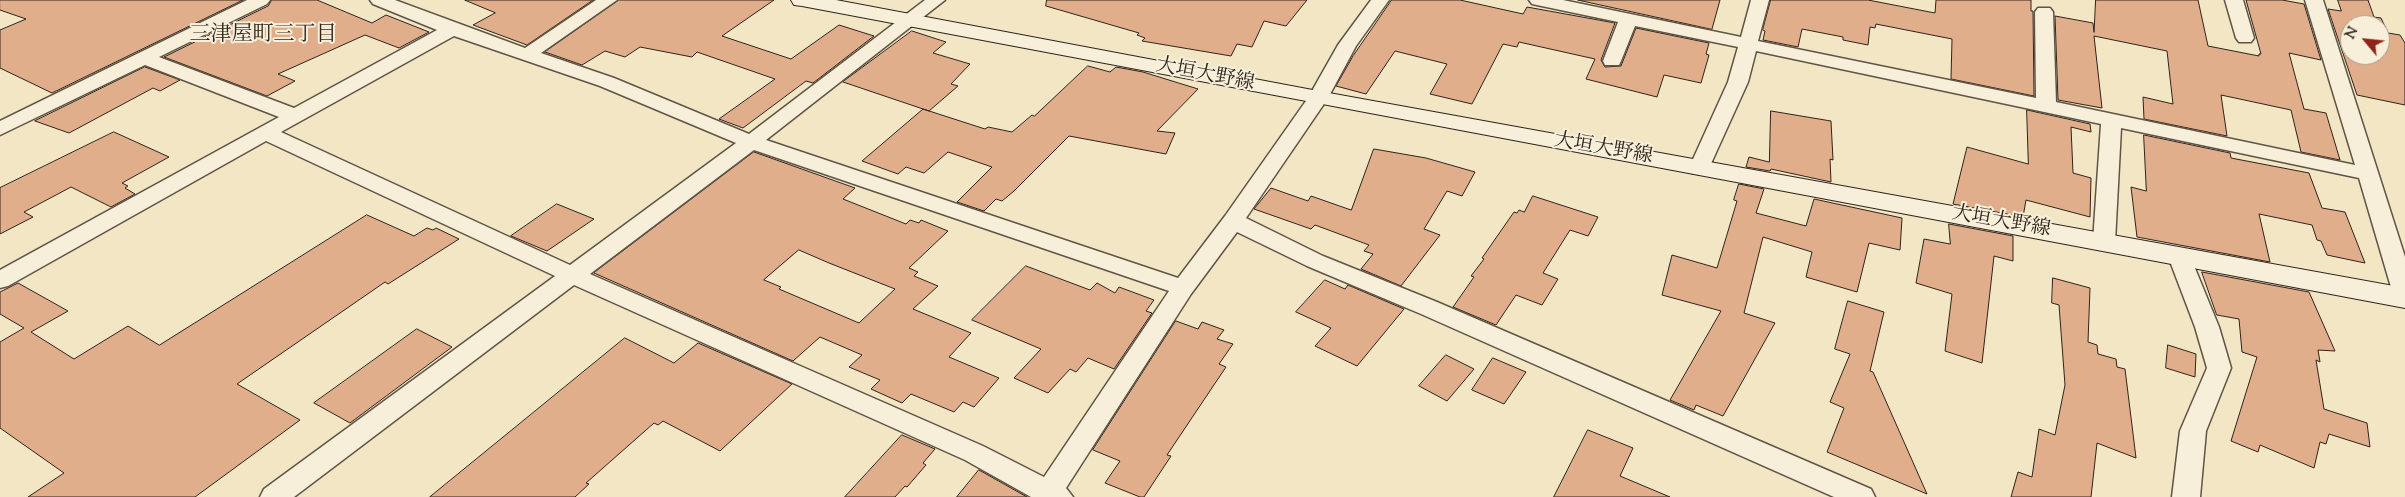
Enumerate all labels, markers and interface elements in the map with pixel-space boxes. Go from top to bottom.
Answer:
north arrow [2340,15,2390,65]
district label: 三津屋町三丁目 [190,23,336,49]
text: N [2341,24,2364,43]
street label: 大垣大野線 [1154,55,1256,97]
street label: 大垣大野線 [1552,129,1654,171]
street label: 大垣大野線 [1950,202,2052,244]

